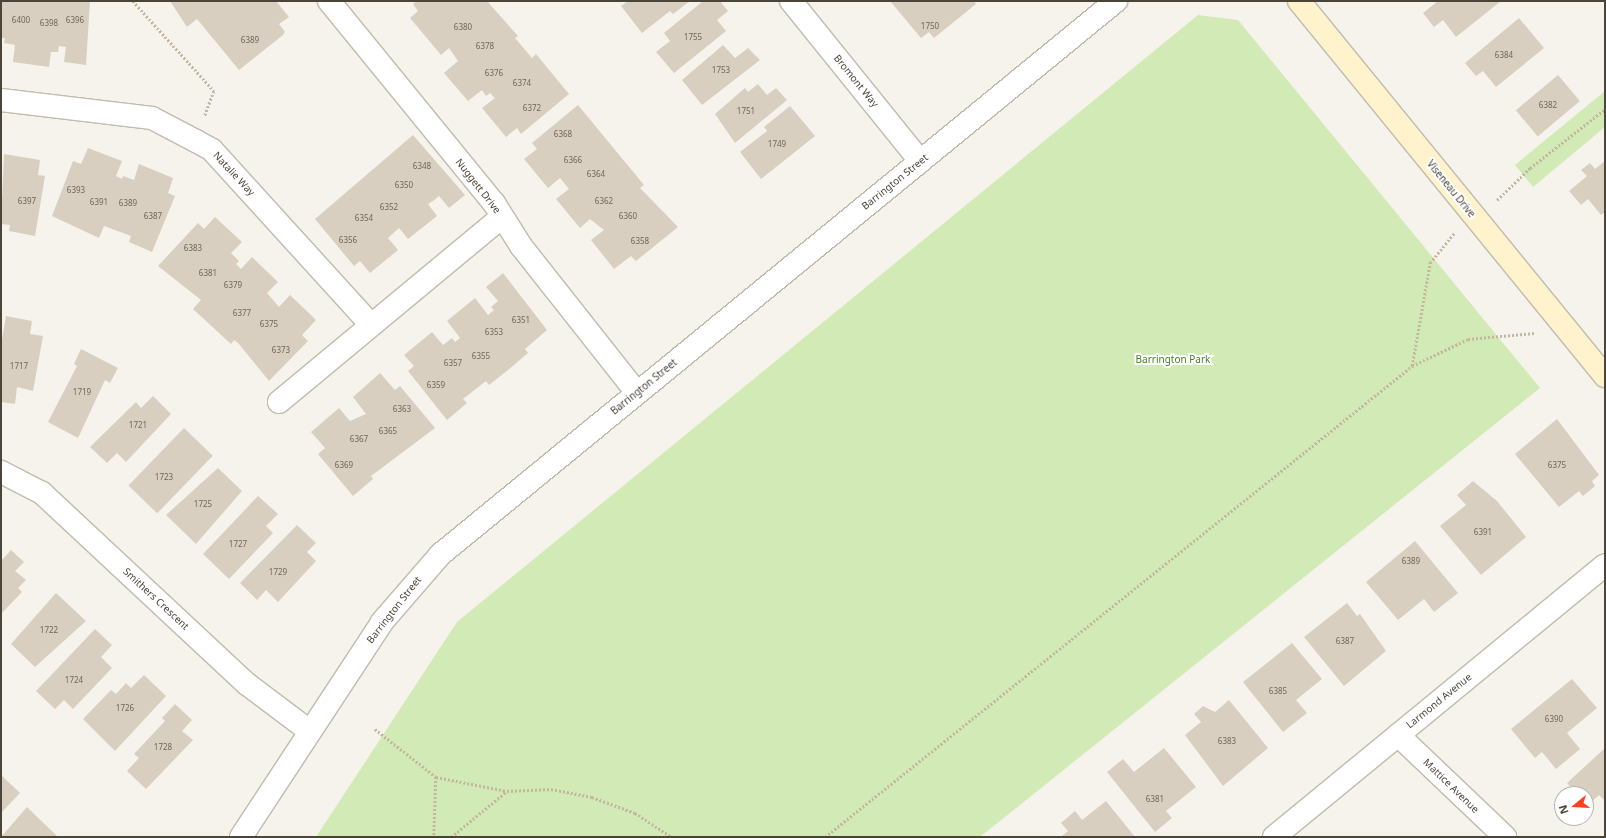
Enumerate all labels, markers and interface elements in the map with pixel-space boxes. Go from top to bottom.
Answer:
house number: 6400 [12,15,30,25]
house number: 6396 [66,15,84,25]
house number: 6398 [40,18,58,28]
house number: 1750 [921,21,939,31]
house number: 6380 [454,22,472,32]
house number: 1755 [684,32,702,42]
house number: 6389 [241,35,259,45]
house number: 6378 [476,41,494,51]
house number: 6384 [1495,50,1513,60]
street label: Bromont Way [831,52,881,110]
house number: 1753 [712,65,730,75]
house number: 6376 [485,68,503,78]
house number: 6374 [513,78,531,88]
house number: 6382 [1539,100,1557,110]
house number: 6372 [523,103,541,113]
house number: 1751 [737,106,755,116]
house number: 6368 [554,129,572,139]
house number: 1749 [768,139,786,149]
street label: Natalie Way [211,150,257,198]
street label: Barrington Street [860,152,930,212]
house number: 6366 [564,155,582,165]
street label: Nuggett Drive [453,156,503,216]
street label: Viseneau Drive [1424,158,1478,220]
house number: 6348 [413,161,431,171]
house number: 6364 [587,169,605,179]
house number: 6350 [395,180,413,190]
house number: 6393 [67,185,85,195]
house number: 6397 [18,196,36,206]
house number: 6362 [595,196,613,206]
house number: 6391 [90,197,108,207]
house number: 6389 [119,198,137,208]
house number: 6352 [380,202,398,212]
house number: 6387 [144,211,162,221]
house number: 6360 [619,211,637,221]
house number: 6354 [355,213,373,223]
house number: 6356 [339,235,357,245]
house number: 6358 [631,236,649,246]
house number: 6383 [184,243,202,253]
house number: 6381 [199,268,217,278]
house number: 6379 [224,280,242,290]
house number: 6377 [233,308,251,318]
house number: 6351 [512,315,530,325]
house number: 6375 [260,319,278,329]
house number: 6353 [485,327,503,337]
house number: 6373 [272,345,290,355]
house number: 6355 [472,351,490,361]
park label: Barrington Park [1136,354,1210,366]
street label: Barrington Street [609,357,679,417]
house number: 6357 [444,358,462,368]
house number: 1717 [10,361,28,371]
house number: 6359 [427,380,445,390]
house number: 1719 [73,387,91,397]
house number: 6363 [393,404,411,414]
house number: 1721 [129,420,147,430]
house number: 6365 [379,426,397,436]
house number: 6367 [350,434,368,444]
house number: 6369 [335,460,353,470]
house number: 6375 [1548,460,1566,470]
house number: 1723 [155,472,173,482]
house number: 1725 [194,499,212,509]
house number: 6391 [1474,527,1492,537]
house number: 1727 [229,539,247,549]
house number: 6389 [1402,556,1420,566]
street label: Smithers Crescent [121,566,191,632]
house number: 1729 [269,567,287,577]
street label: Barrington Street [364,574,424,646]
house number: 1722 [40,625,58,635]
house number: 6387 [1336,636,1354,646]
street label: Larmond Avenue [1404,671,1474,731]
house number: 1724 [65,675,83,685]
house number: 6385 [1269,686,1287,696]
house number: 1726 [116,703,134,713]
house number: 6390 [1545,714,1563,724]
house number: 6383 [1218,736,1236,746]
house number: 1728 [154,742,172,752]
street label: Mattice Avenue [1421,756,1481,816]
north arrow [1554,786,1594,826]
house number: 6381 [1146,794,1164,804]
text: N [1555,803,1572,816]

